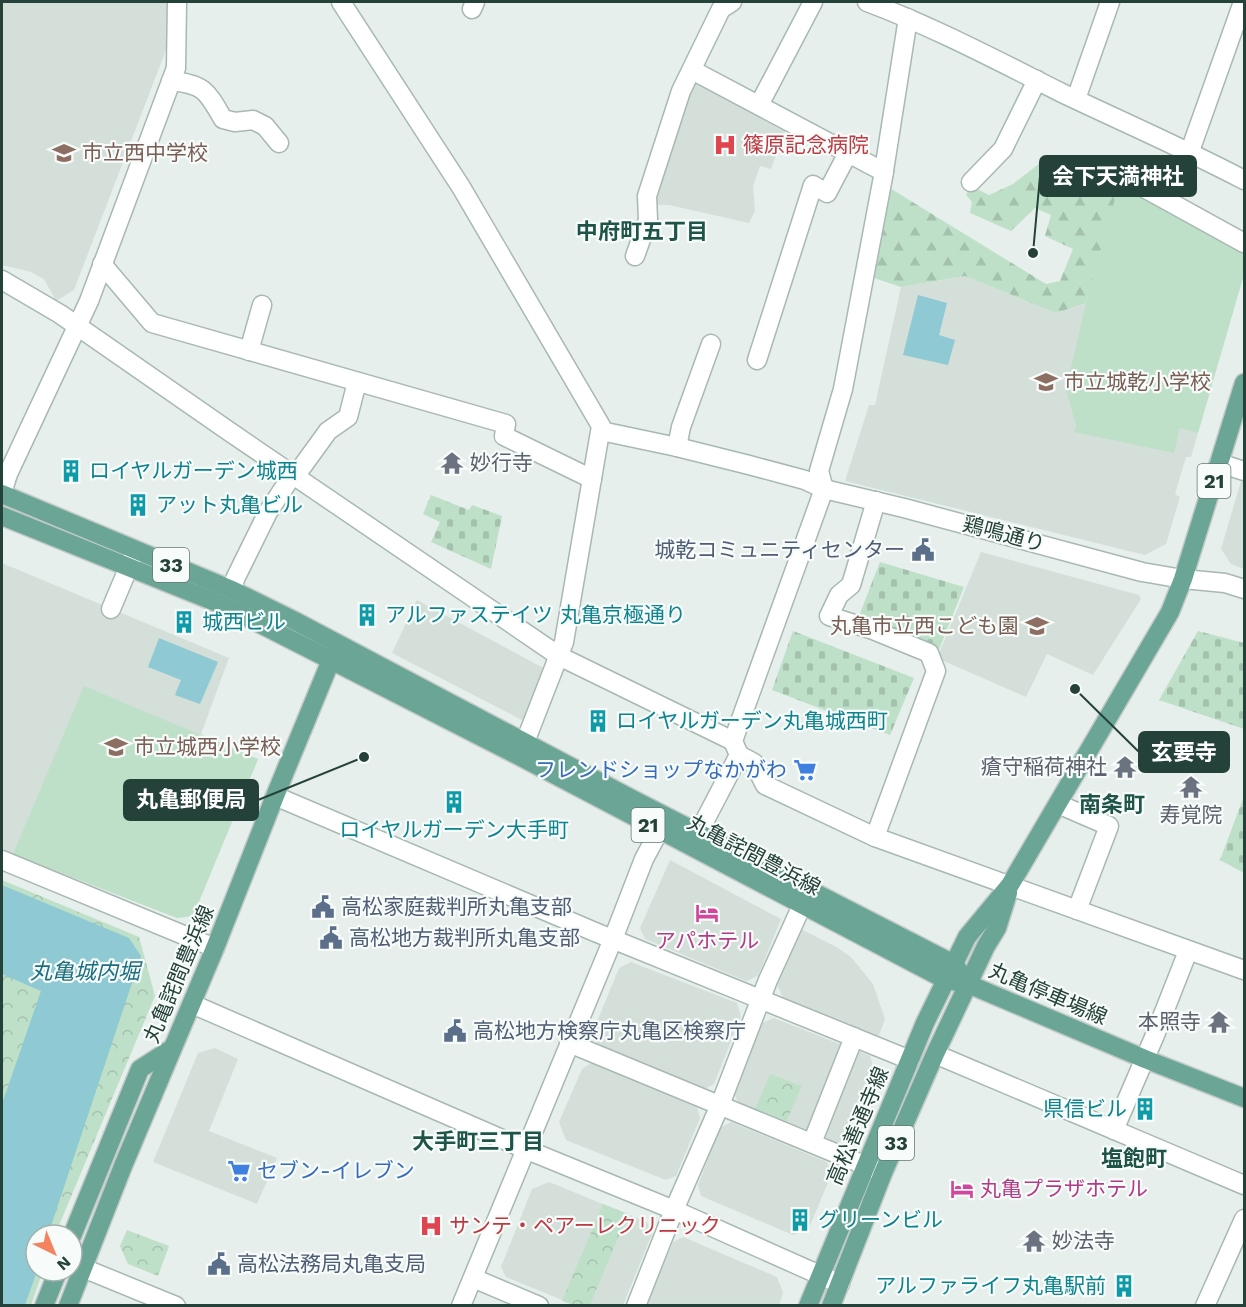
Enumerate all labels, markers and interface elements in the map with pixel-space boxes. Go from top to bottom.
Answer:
hospital icon: 篠原記念病院 [712,132,738,158]
place label: 篠原記念病院 [743,132,869,157]
school or university icon: 市立西中学校 [51,140,77,166]
place label: 市立西中学校 [82,140,208,165]
callout: 会下天満神社 [1040,156,1196,196]
text: 会下天満神社 [1052,164,1184,189]
district label: 中府町五丁目 [576,219,708,244]
school or university icon: 市立城乾小学校 [1033,369,1059,395]
place label: 市立城乾小学校 [1064,369,1211,394]
temple icon: 妙行寺 [439,450,465,476]
place label: 妙行寺 [470,450,533,475]
building icon: ロイヤルガーデン城西 [58,458,84,484]
place label: ロイヤルガーデン城西 [89,458,298,483]
road number: 21 [1198,464,1230,498]
building icon: アット丸亀ビル [125,492,151,518]
place label: アット丸亀ビル [156,492,303,517]
street label: 鶏鳴通り [960,511,1048,556]
place label: 城乾コミュニティセンター [654,537,905,562]
public building icon: 城乾コミュニティセンター [910,537,936,563]
road number: 33 [153,548,189,582]
building icon: アルファステイツ 丸亀京極通り [354,602,380,628]
place label: アルファステイツ 丸亀京極通り [385,602,686,627]
building icon: 城西ビル [171,609,197,635]
place label: 城西ビル [202,609,286,634]
place label: 丸亀市立西こども園 [830,613,1019,638]
school or university icon: 丸亀市立西こども園 [1024,613,1050,639]
building icon: ロイヤルガーデン丸亀城西町 [585,708,611,734]
place label: ロイヤルガーデン丸亀城西町 [616,708,888,733]
callout: 玄要寺 [1139,732,1229,772]
school or university icon: 市立城西小学校 [103,734,129,760]
place label: 市立城西小学校 [134,734,281,759]
text: 玄要寺 [1151,740,1217,765]
place label: 瘡守稲荷神社 [981,754,1107,779]
temple icon: 瘡守稲荷神社 [1112,754,1138,780]
place label: フレンドショップなかがわ [535,757,787,782]
supermarket icon: フレンドショップなかがわ [792,757,818,783]
temple icon: 寿覚院 [1178,774,1204,800]
callout: 丸亀郵便局 [124,780,258,820]
text: 丸亀郵便局 [136,787,246,812]
building icon: ロイヤルガーデン大手町 [441,789,467,815]
district label: 南条町 [1079,792,1145,817]
place label: 寿覚院 [1160,802,1223,827]
road number: 21 [632,808,664,842]
street label: 丸亀詫間豊浜線 [683,809,825,900]
place label: ロイヤルガーデン大手町 [339,817,569,842]
public building icon: 高松家庭裁判所丸亀支部 [310,894,336,920]
place label: 高松家庭裁判所丸亀支部 [341,894,572,919]
hotel icon: アパホテル [694,900,720,926]
street label: 丸亀詫間豊浜線 [138,901,219,1046]
public building icon: 高松地方裁判所丸亀支部 [318,925,344,951]
place label: 高松地方裁判所丸亀支部 [349,925,580,950]
place label: アパホテル [655,928,759,953]
street label: 丸亀停車場線 [985,957,1111,1030]
water label: 丸亀城内堀 [30,959,143,984]
place label: 本照寺 [1138,1009,1201,1034]
temple icon: 本照寺 [1206,1009,1232,1035]
public building icon: 高松地方検察庁丸亀区検察庁 [442,1018,468,1044]
place label: 高松地方検察庁丸亀区検察庁 [473,1018,746,1043]
street label: 高松善通寺線 [821,1063,894,1189]
place label: 県信ビル [1043,1096,1127,1121]
building icon: 県信ビル [1132,1096,1158,1122]
road number: 33 [878,1126,914,1160]
district label: 大手町三丁目 [412,1129,544,1154]
district label: 塩飽町 [1101,1146,1167,1171]
supermarket icon: セブン-イレブン [226,1158,252,1184]
place label: セブン-イレブン [257,1158,415,1183]
hotel icon: 丸亀プラザホテル [949,1176,975,1202]
place label: 丸亀プラザホテル [980,1176,1148,1201]
building icon: グリーンビル [787,1207,813,1233]
place label: グリーンビル [818,1207,943,1232]
hospital icon: サンテ・ペアーレクリニック [418,1213,444,1239]
place label: サンテ・ペアーレクリニック [449,1213,721,1238]
north arrow [24,1223,84,1283]
temple icon: 妙法寺 [1021,1228,1047,1254]
place label: 妙法寺 [1052,1228,1115,1253]
public building icon: 高松法務局丸亀支局 [206,1251,232,1277]
place label: 高松法務局丸亀支局 [237,1251,426,1276]
text: N [53,1253,75,1275]
place label: アルファライフ丸亀駅前 [875,1273,1106,1298]
building icon: アルファライフ丸亀駅前 [1111,1273,1137,1299]

